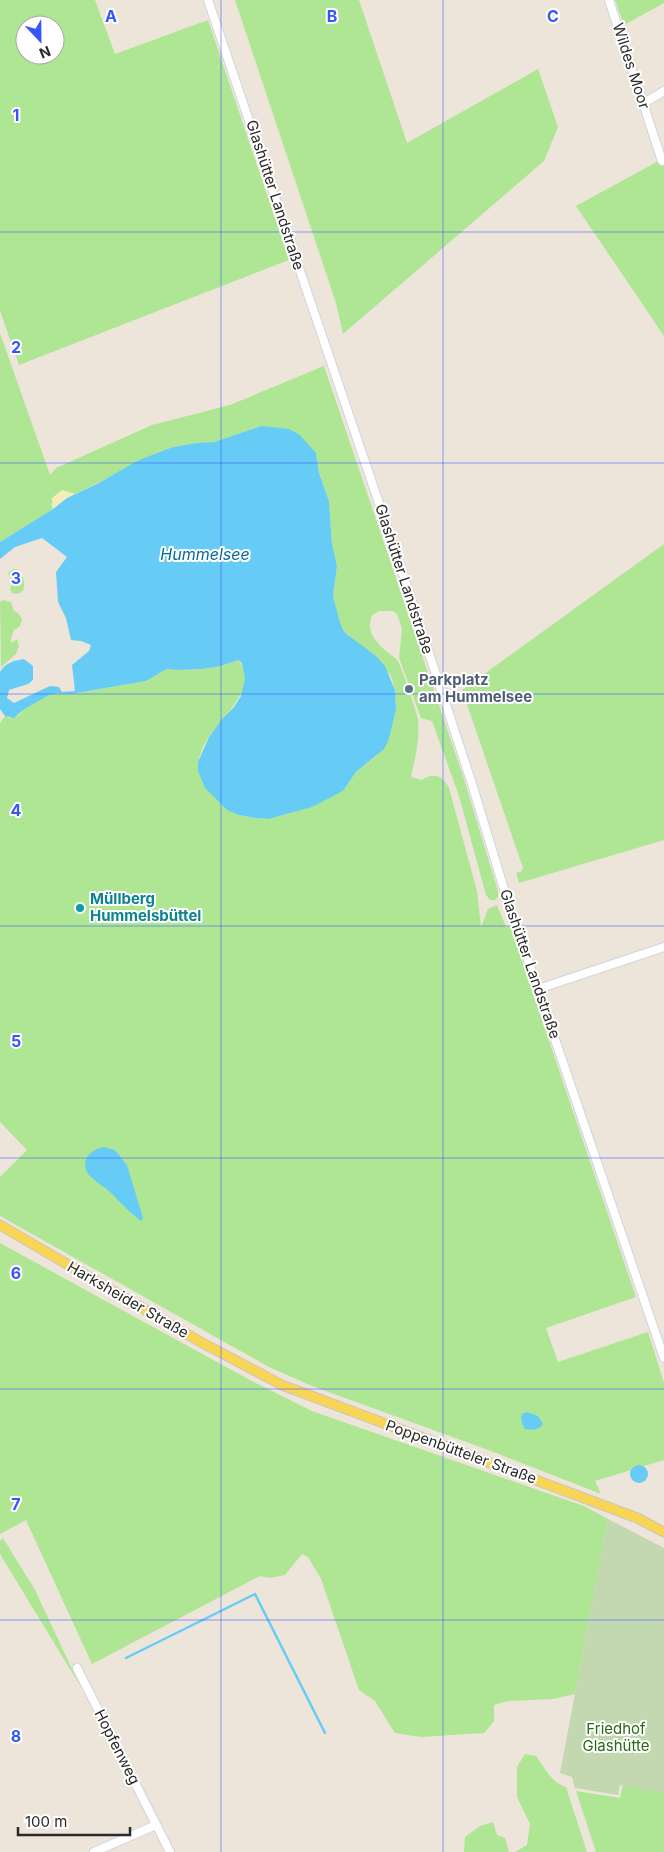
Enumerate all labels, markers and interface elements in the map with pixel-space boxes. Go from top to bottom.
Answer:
text: A [105,6,117,26]
text: B [327,6,337,26]
text: C [547,6,559,26]
north arrow [15,15,65,65]
street label: Wildes Moor [609,20,654,112]
text: N [37,43,53,62]
text: 1 [13,105,19,125]
street label: Glashütter Landstraße [242,117,309,272]
text: 2 [11,337,21,357]
street label: Glashütter Landstraße [371,501,438,656]
water label: Hummelsee [160,544,250,564]
text: 3 [11,568,21,588]
place label: Parkplatz am Hummelsee [419,670,532,706]
marker: Parkplatz am Hummelsee [403,683,415,695]
text: 4 [11,800,22,820]
street label: Glashütter Landstraße [496,887,565,1041]
place label: Müllberg Hummelsbüttel [90,889,201,925]
marker: Müllberg Hummelsbüttel [74,902,86,914]
text: 5 [11,1031,21,1051]
street label: Harksheider Straße [64,1257,192,1342]
text: 6 [11,1263,21,1283]
street label: Poppenbütteler Straße [383,1415,539,1488]
text: 7 [11,1494,21,1514]
street label: Hopfenweg [90,1706,145,1788]
park label: Friedhof Glashütte [583,1719,649,1755]
text: 8 [11,1726,21,1746]
scale bar [18,1804,130,1836]
text: 100 m [25,1812,67,1831]

